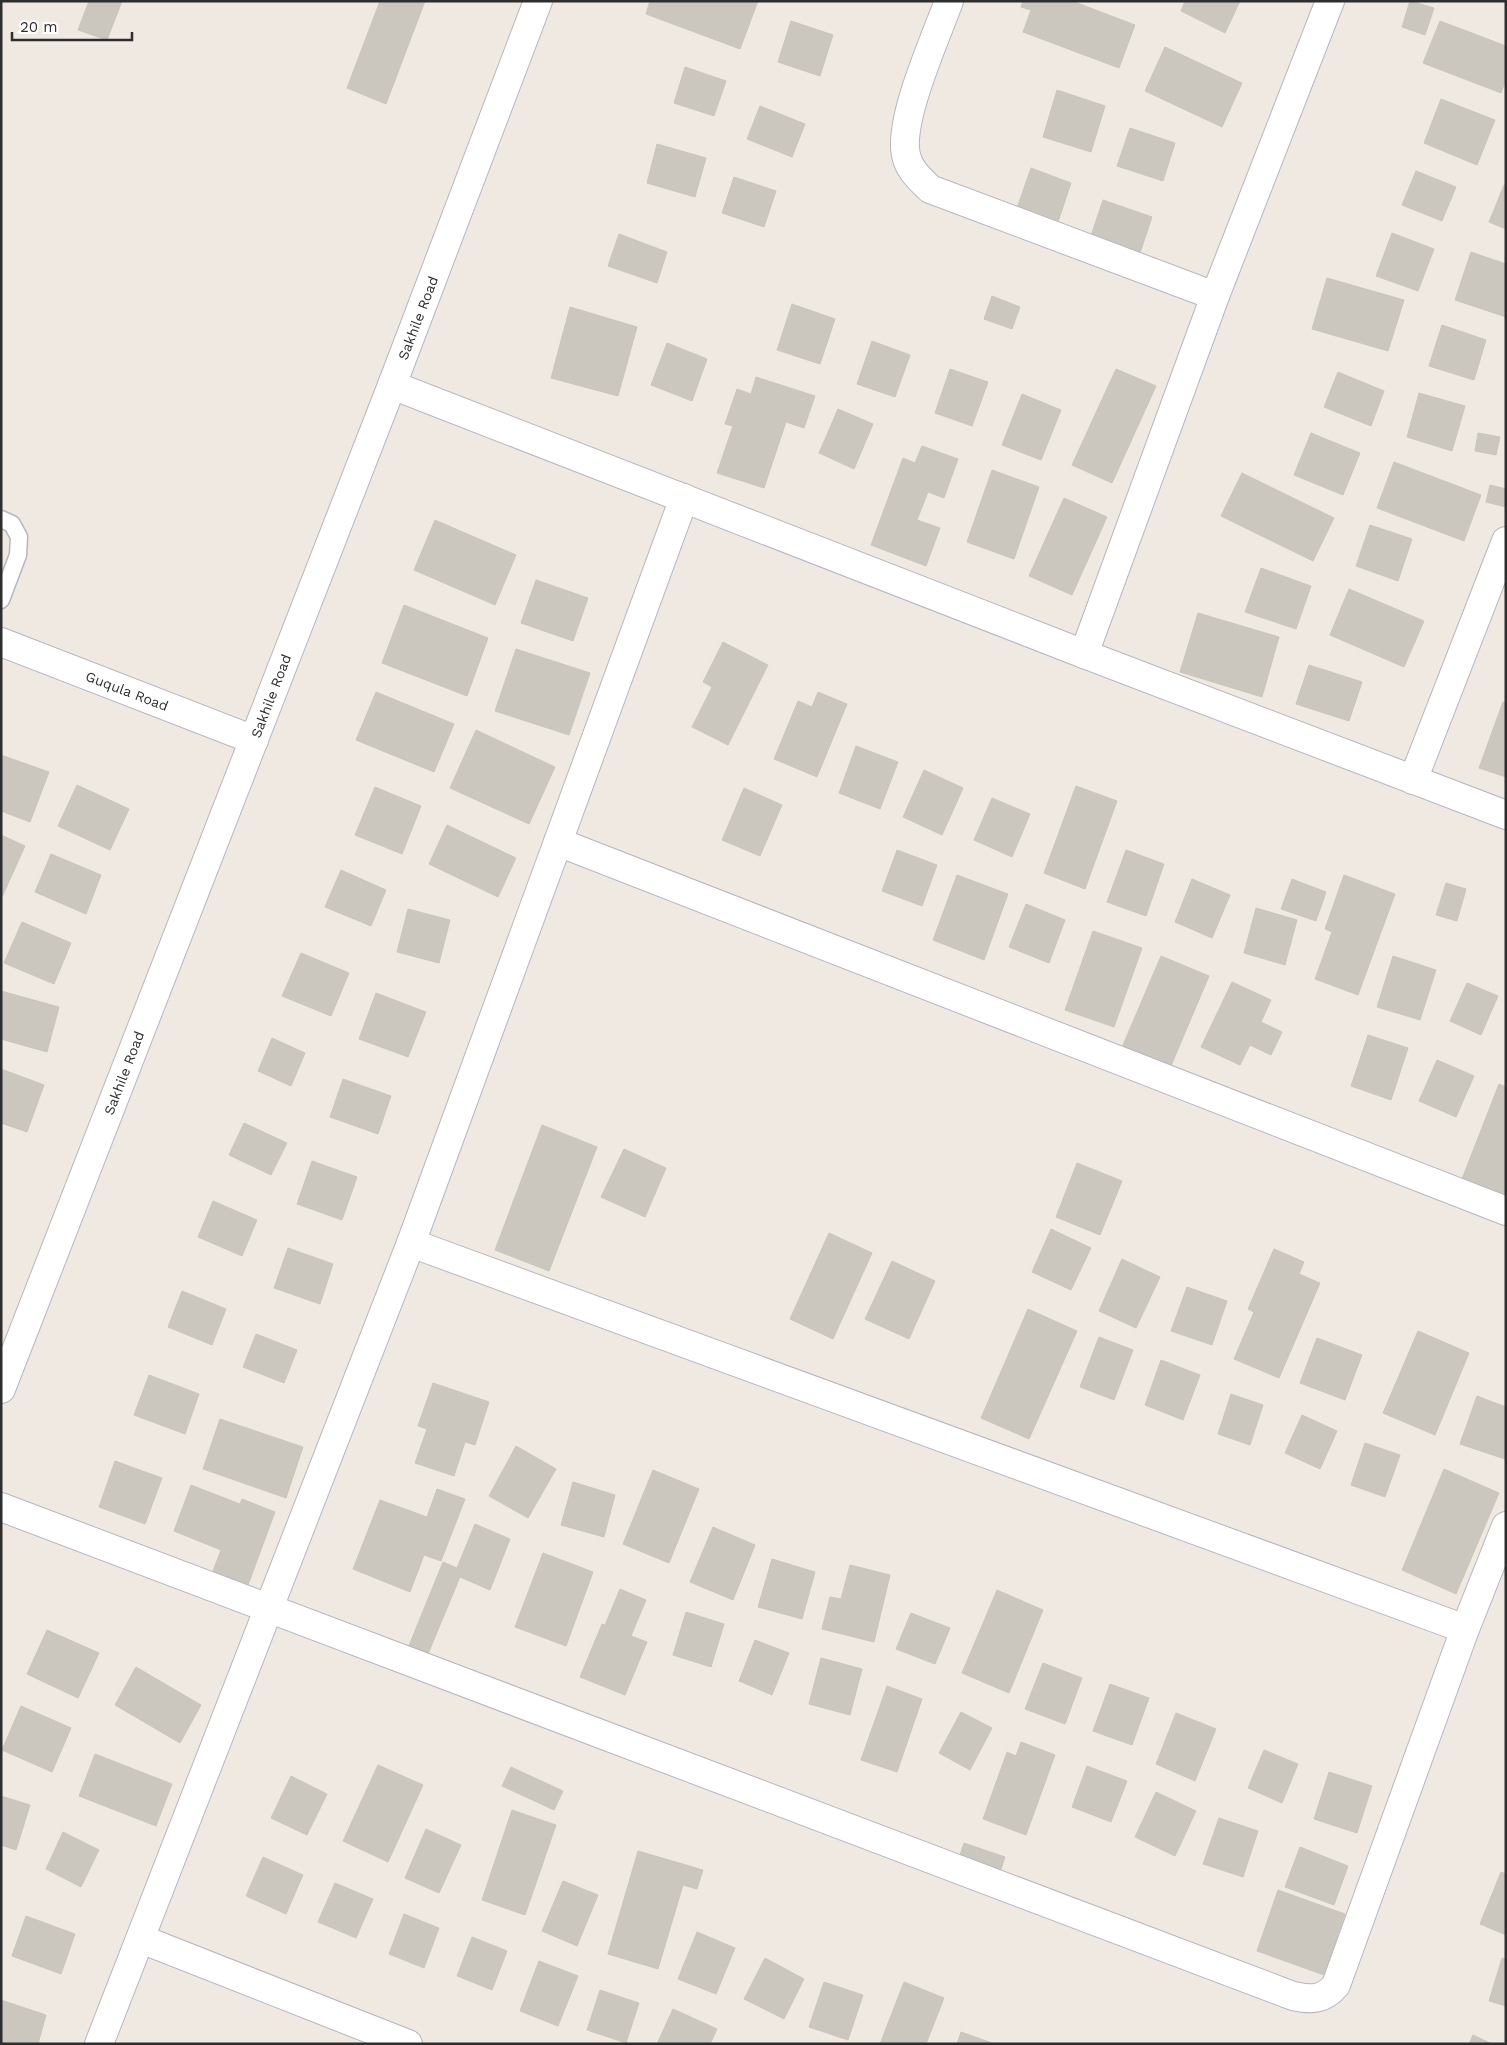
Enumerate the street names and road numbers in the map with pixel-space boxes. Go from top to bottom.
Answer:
street label: Sakhile Road [395,274,441,362]
street label: Sakhile Road [248,652,294,740]
street label: Guqula Road [84,668,170,714]
street label: Sakhile Road [101,1029,147,1117]

